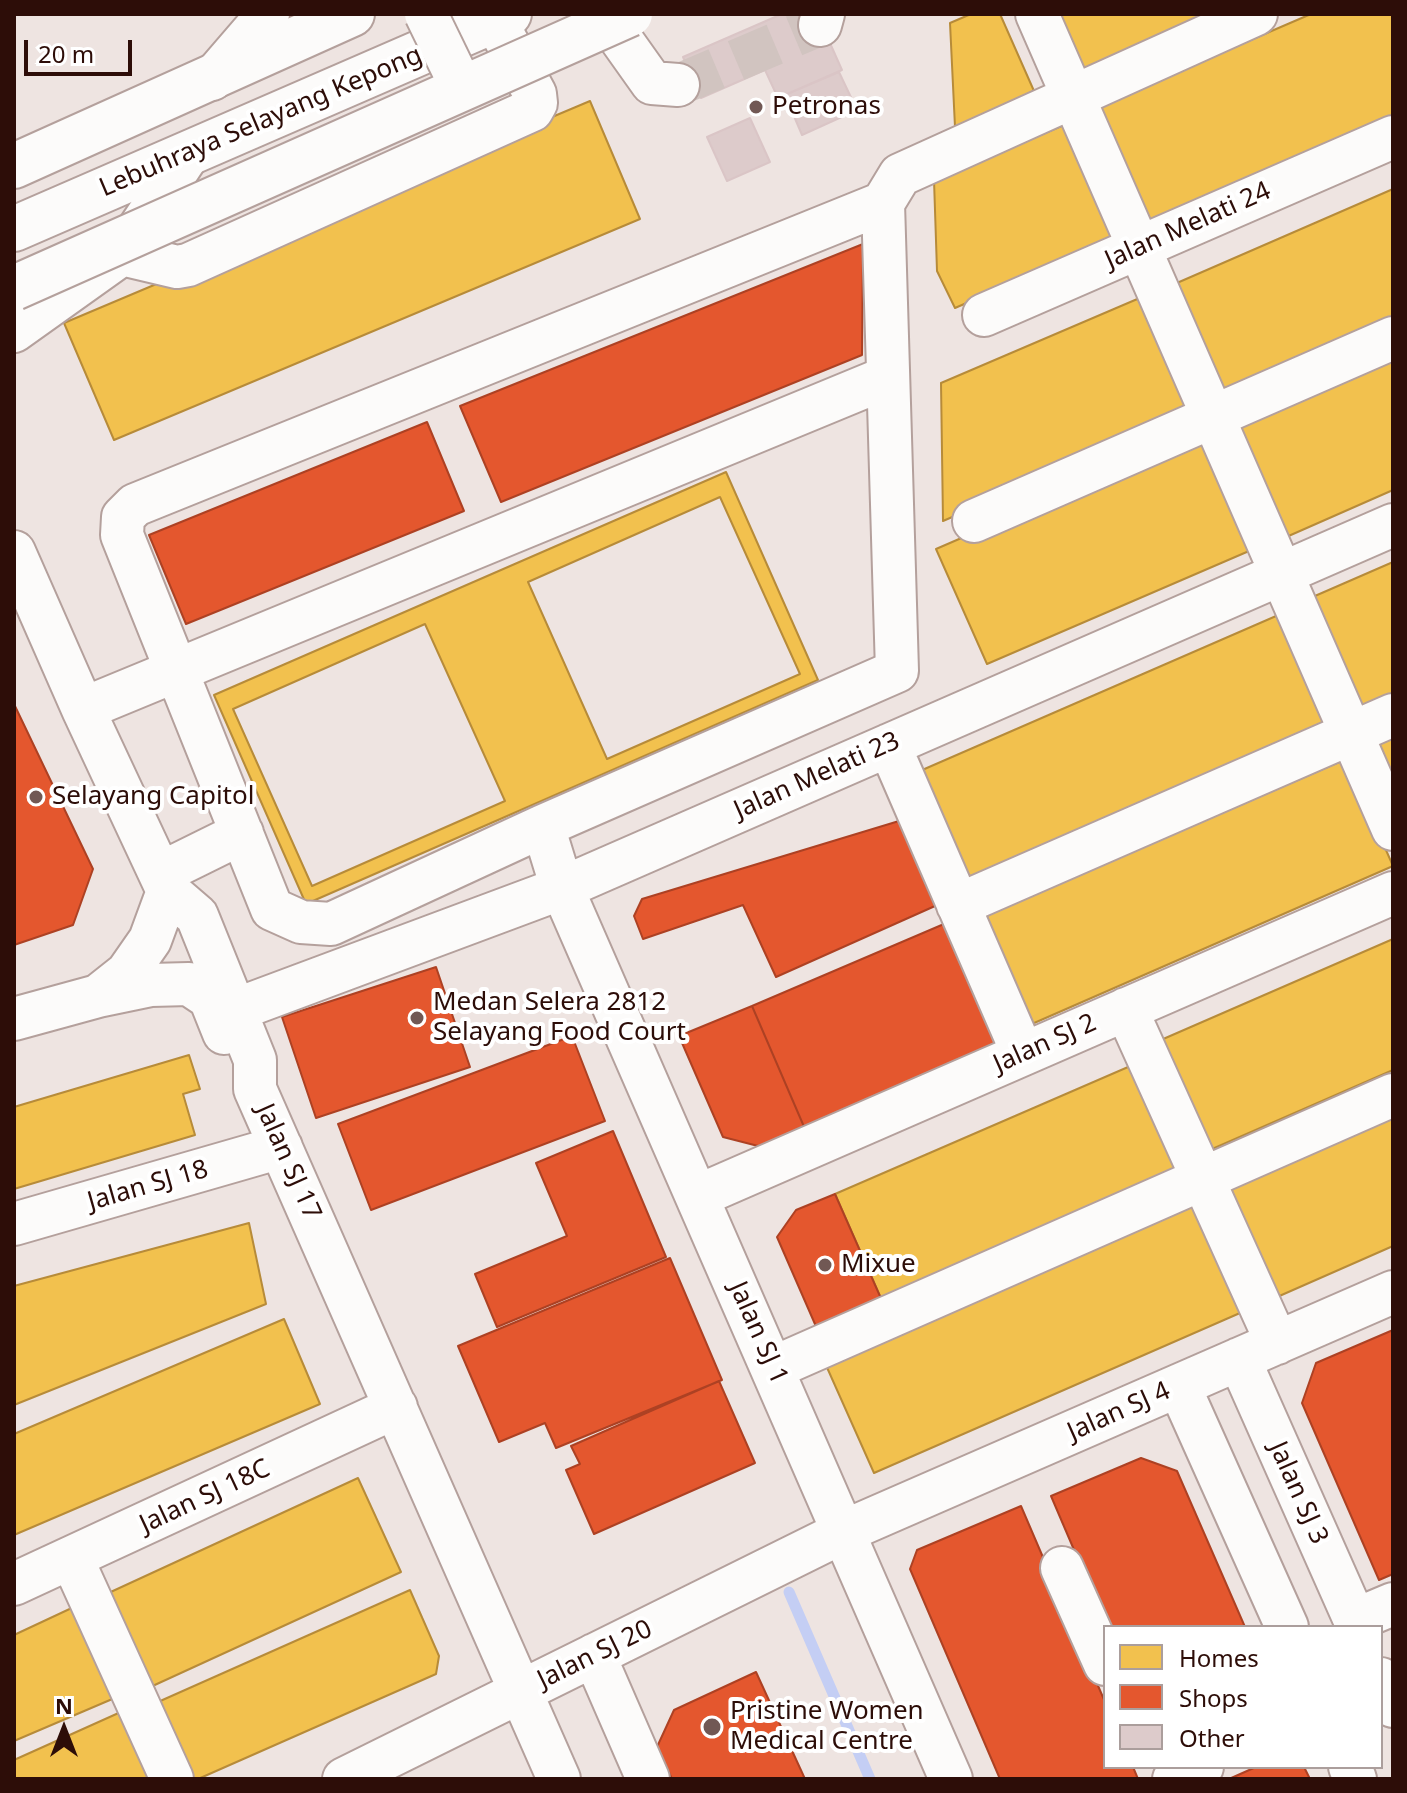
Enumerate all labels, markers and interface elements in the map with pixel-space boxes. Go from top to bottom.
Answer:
scale bar [28,24,136,74]
text: 20 m [38,37,94,70]
street label: Lebuhraya Selayang Kepong [95,40,427,204]
place label: Petronas [772,91,881,123]
marker: Petronas [747,98,765,116]
street label: Jalan Melati 24 [1100,176,1276,276]
street label: Jalan Melati 23 [729,726,905,826]
place label: Selayang Capitol [52,781,254,813]
marker: Selayang Capitol [27,788,45,806]
place label: Medan Selera 2812 Selayang Food Court [433,987,686,1048]
street label: Jalan SJ 2 [989,1008,1101,1080]
marker: Medan Selera 2812 Selayang Food Court [408,1009,426,1027]
street label: Jalan SJ 17 [249,1099,327,1225]
street label: Jalan SJ 18 [84,1154,212,1218]
place label: Mixue [841,1249,916,1281]
marker: Mixue [816,1256,834,1274]
street label: Jalan SJ 1 [722,1277,794,1389]
street label: Jalan SJ 4 [1063,1376,1175,1448]
street label: Jalan SJ 3 [1262,1437,1334,1549]
street label: Jalan SJ 18C [135,1453,275,1541]
street label: Jalan SJ 20 [533,1614,657,1696]
legend [1103,1625,1383,1769]
text: Homes [1179,1641,1259,1674]
text: Shops [1179,1681,1248,1714]
north arrow [24,1689,104,1769]
text: N [55,1690,73,1720]
place label: Pristine Women Medical Centre [730,1696,924,1758]
marker: Pristine Women Medical Centre [701,1716,723,1738]
text: Other [1179,1721,1245,1754]

